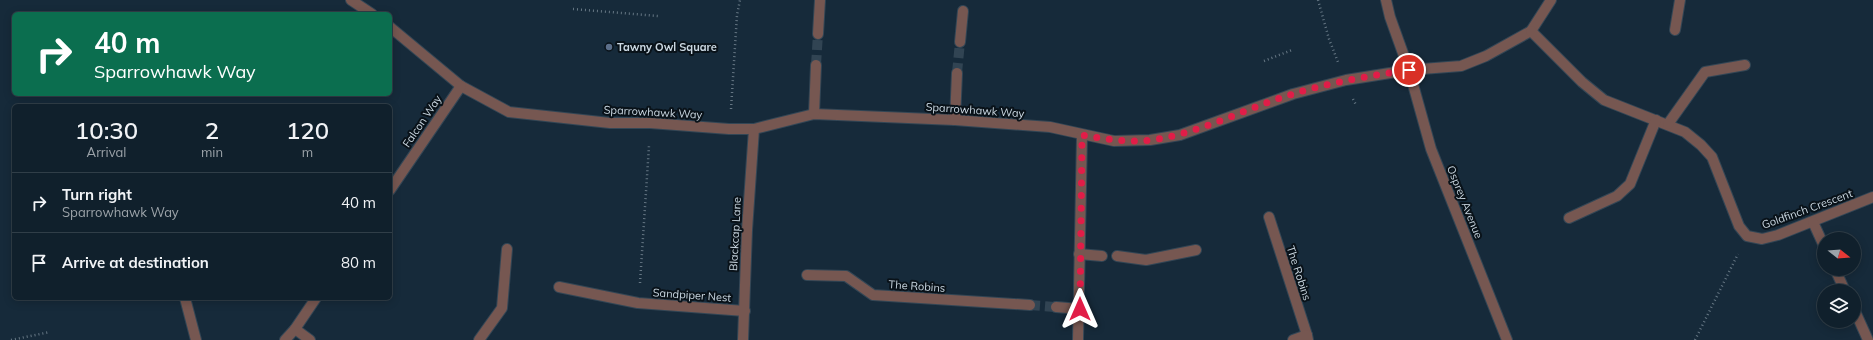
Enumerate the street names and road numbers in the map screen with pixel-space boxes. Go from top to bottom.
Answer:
street label: Falcon Way [399,92,445,150]
street label: Sparrowhawk Way [925,100,1025,120]
street label: Sparrowhawk Way [603,102,703,122]
street label: Osprey Avenue [1444,163,1486,241]
street label: Goldfinch Crescent [1760,186,1854,232]
street label: Blackcap Lane [726,197,744,271]
street label: The Robins [1284,244,1314,302]
street label: The Robins [888,277,946,295]
street label: Sandpiper Nest [652,285,732,305]

